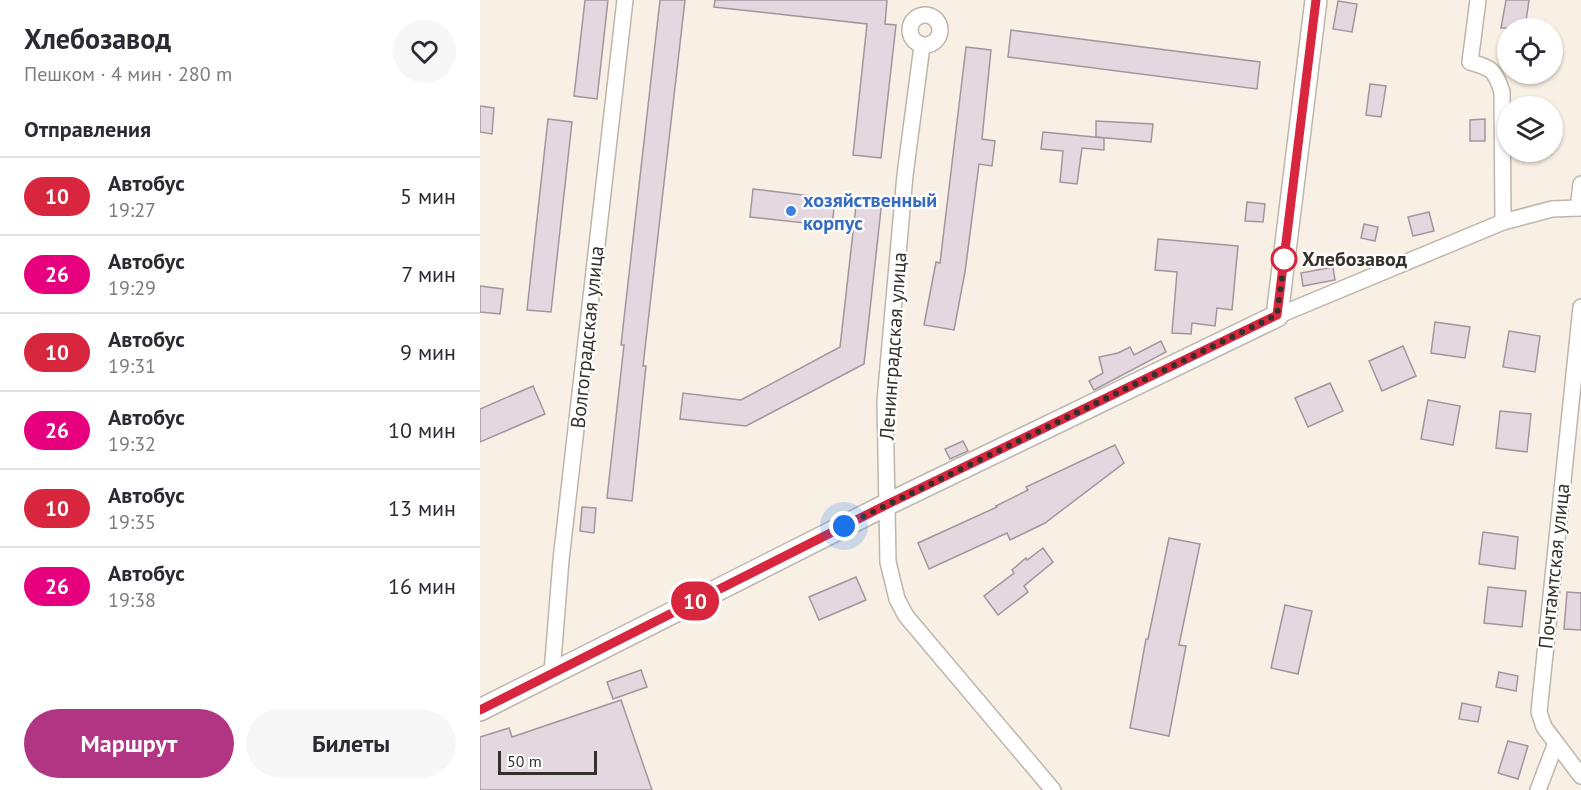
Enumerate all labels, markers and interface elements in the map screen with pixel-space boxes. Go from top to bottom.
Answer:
map controls [1497,18,1563,162]
button: locate [1497,18,1563,84]
text: Хлебозавод [24,20,171,57]
button: heart [393,20,456,83]
text: Пешком · 4 мин · 280 m [24,61,232,87]
button: layers [1497,96,1563,162]
text: Отправления [24,115,151,143]
text: Автобус [108,169,185,197]
text: 5 мин [400,182,456,210]
text: 10 [45,183,69,210]
place label: хозяйственный корпус [803,187,937,236]
text: 19:27 [108,197,156,223]
marker: хозяйственный корпус [784,204,798,218]
street label: Волгоградская улица [564,244,610,430]
marker: Хлебозавод [1271,246,1297,272]
place label: Хлебозавод [1302,246,1408,272]
text: Автобус [108,247,185,275]
street label: Ленинградская улица [873,251,913,442]
text: 7 мин [401,260,456,288]
text: 26 [45,261,69,288]
text: 19:29 [108,275,156,301]
text: Автобус [108,325,185,353]
text: 9 мин [400,338,456,366]
text: 10 [45,339,69,366]
text: 19:31 [108,353,156,379]
text: Автобус [108,403,185,431]
text: 10 мин [388,416,456,444]
text: 26 [45,417,69,444]
text: 19:32 [108,431,156,457]
text: Автобус [108,481,185,509]
street label: Почтамтская улица [1532,482,1576,650]
text: 13 мин [388,494,456,522]
text: 10 [45,495,69,522]
text: 19:35 [108,509,156,535]
your location [829,511,859,541]
text: Автобус [108,559,185,587]
text: 16 мин [388,572,456,600]
text: 26 [45,573,69,600]
line badge: 10 [668,582,722,620]
text: 19:38 [108,587,156,613]
text: 10 [683,588,707,615]
button: Маршрут [24,709,234,778]
button: Билеты [246,709,456,778]
scale bar [498,748,597,776]
text: 50 m [507,751,542,771]

